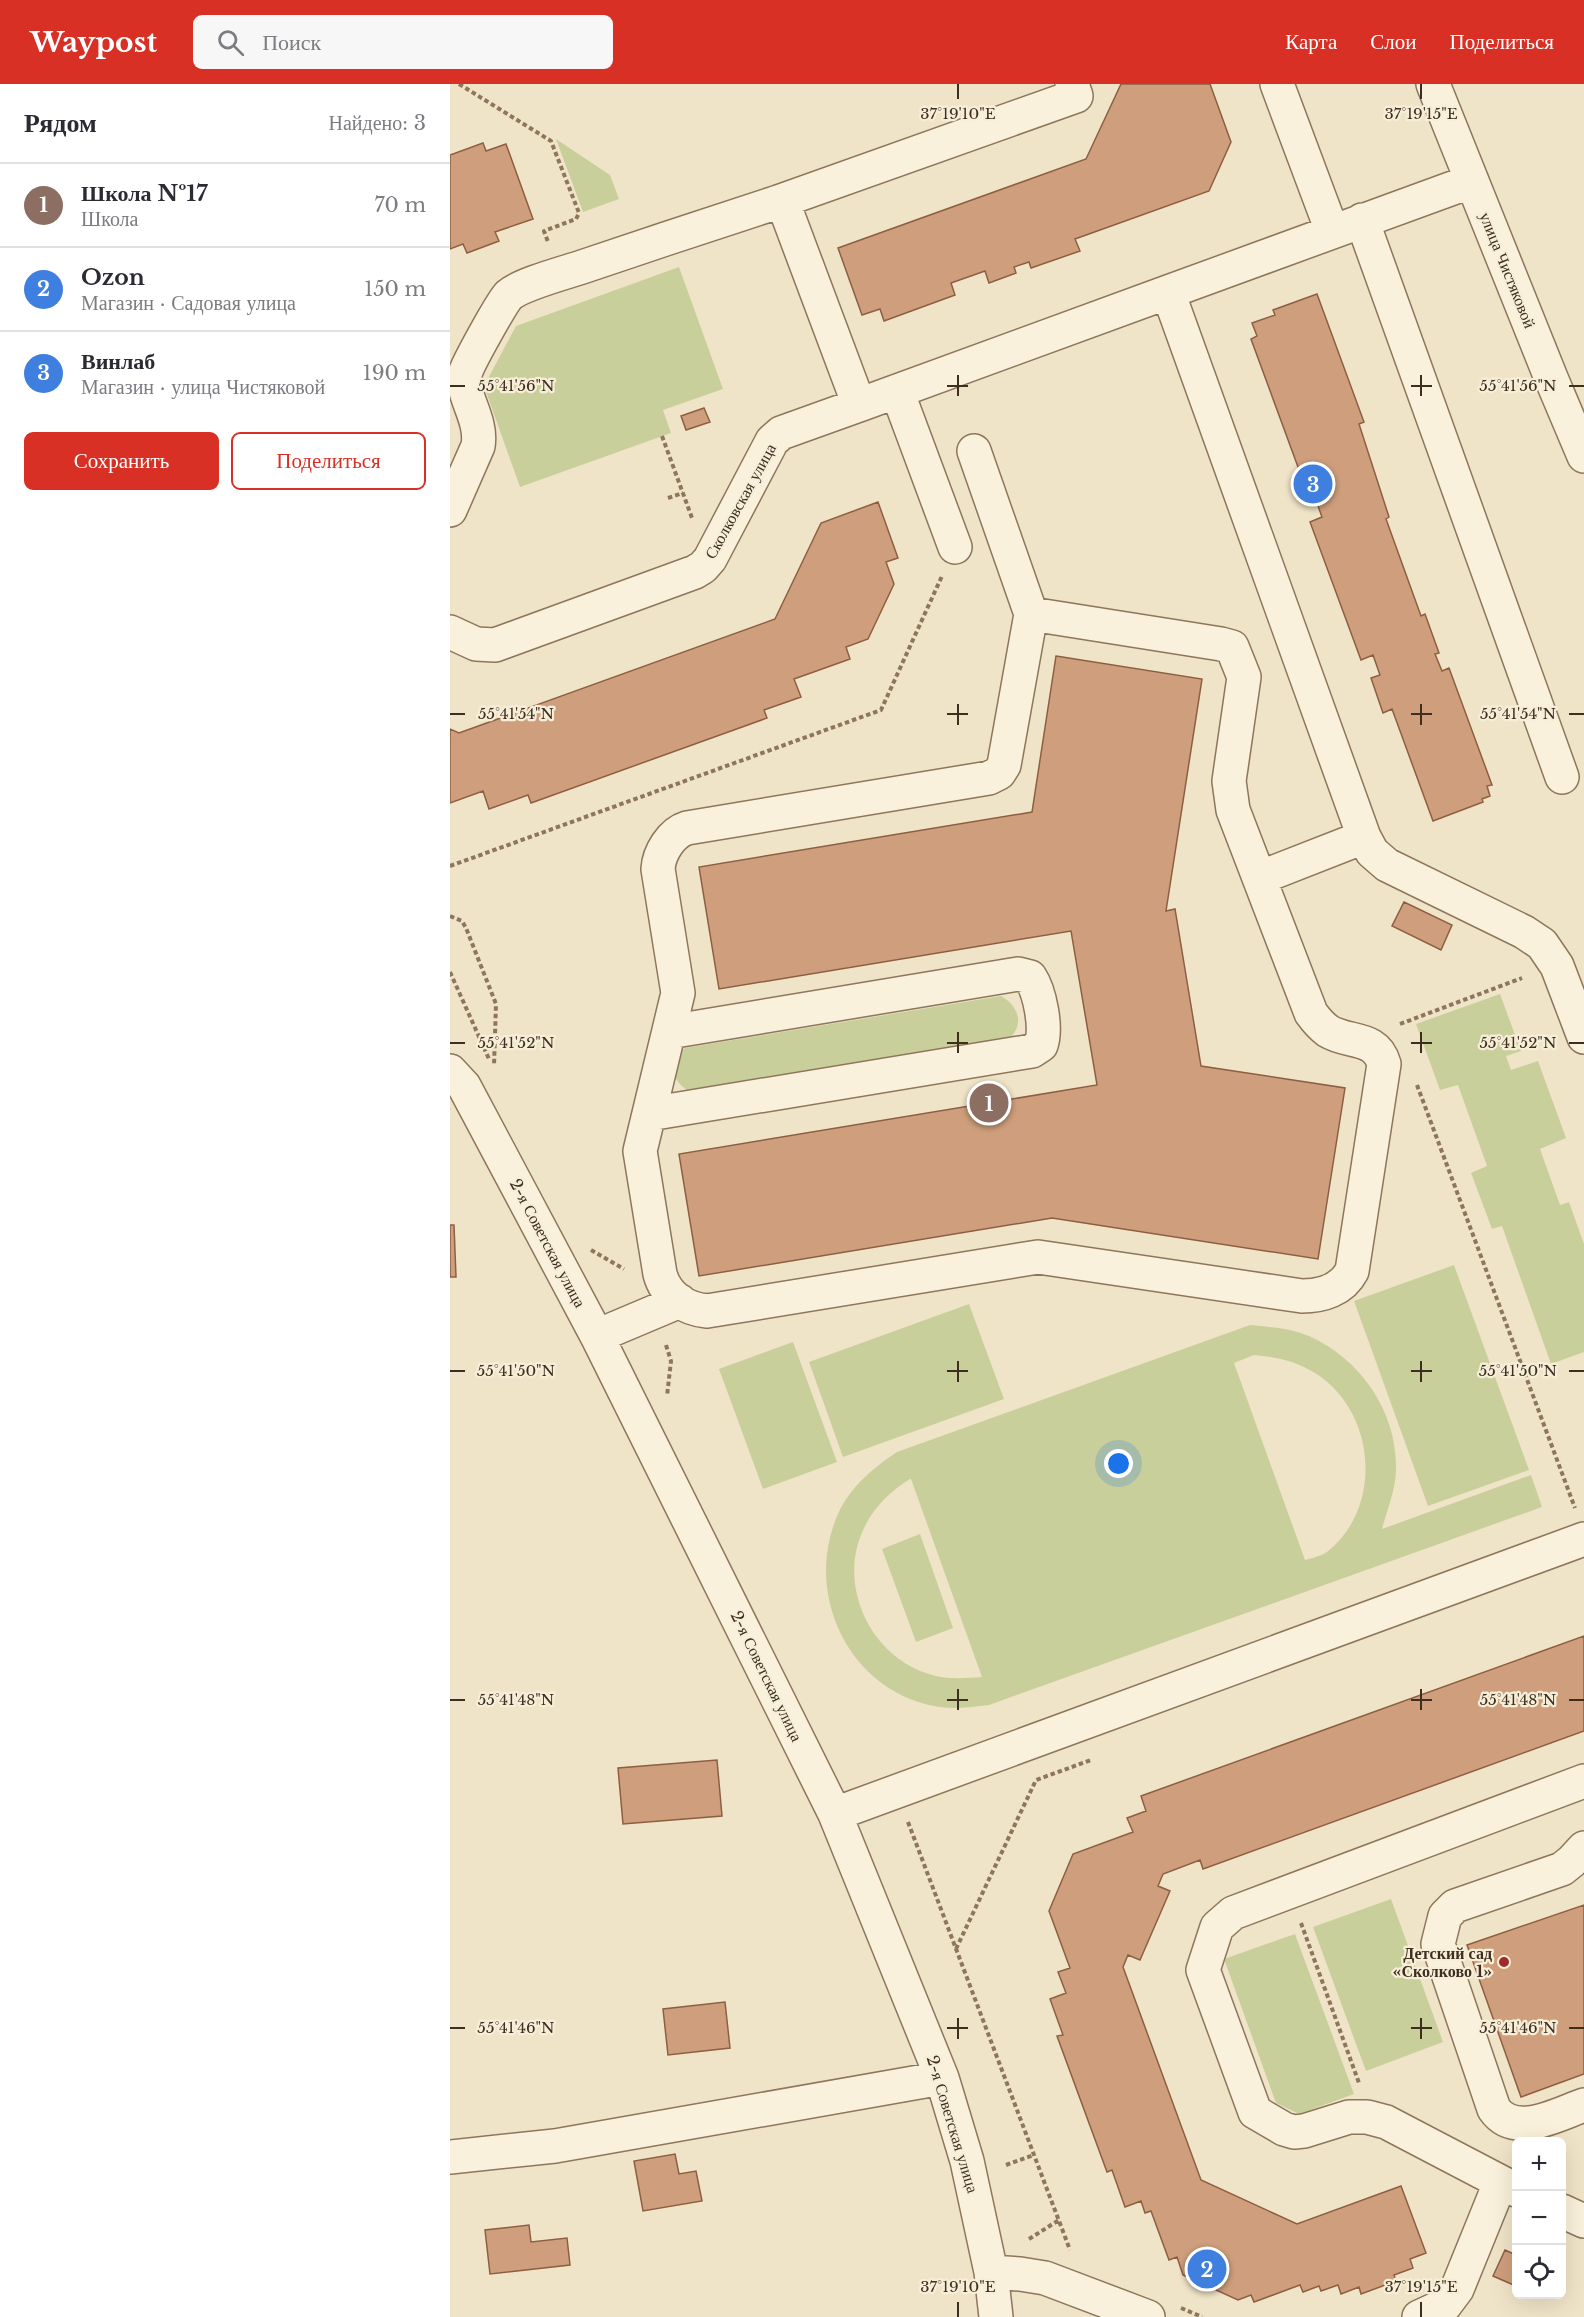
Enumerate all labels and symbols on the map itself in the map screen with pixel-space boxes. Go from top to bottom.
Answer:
text: 37°19'10"E [920,104,996,123]
text: 37°19'15"E [1384,104,1458,123]
street label: улица Чистяковой [1476,209,1541,331]
text: 55°41'56"N [477,376,555,395]
text: 55°41'56"N [1479,376,1557,395]
street label: Сколковская улица [700,440,780,562]
pin: 3 [1294,462,1332,506]
text: 55°41'54"N [478,704,554,723]
text: 55°41'54"N [1480,704,1556,723]
text: 55°41'52"N [478,1033,554,1052]
text: 55°41'52"N [1480,1033,1556,1052]
pin: 1 [970,1080,1008,1126]
street label: 2-я Советская улица [506,1175,590,1311]
text: 55°41'50"N [477,1361,555,1380]
text: 55°41'50"N [1479,1361,1557,1380]
your location [1104,1449,1133,1478]
street label: 2-я Советская улица [727,1607,807,1745]
text: 55°41'48"N [478,1690,554,1709]
text: 55°41'48"N [1480,1690,1556,1709]
place label: Детский сад «Сколково 1» [1393,1943,1492,1981]
marker: Детский сад «Сколково 1» [1497,1955,1511,1969]
text: 55°41'46"N [477,2018,555,2037]
text: 55°41'46"N [1479,2018,1557,2037]
street label: 2-я Советская улица [923,2053,983,2195]
pin: 2 [1188,2246,1227,2292]
text: 37°19'10"E [920,2277,996,2296]
text: 37°19'15"E [1384,2277,1458,2296]

